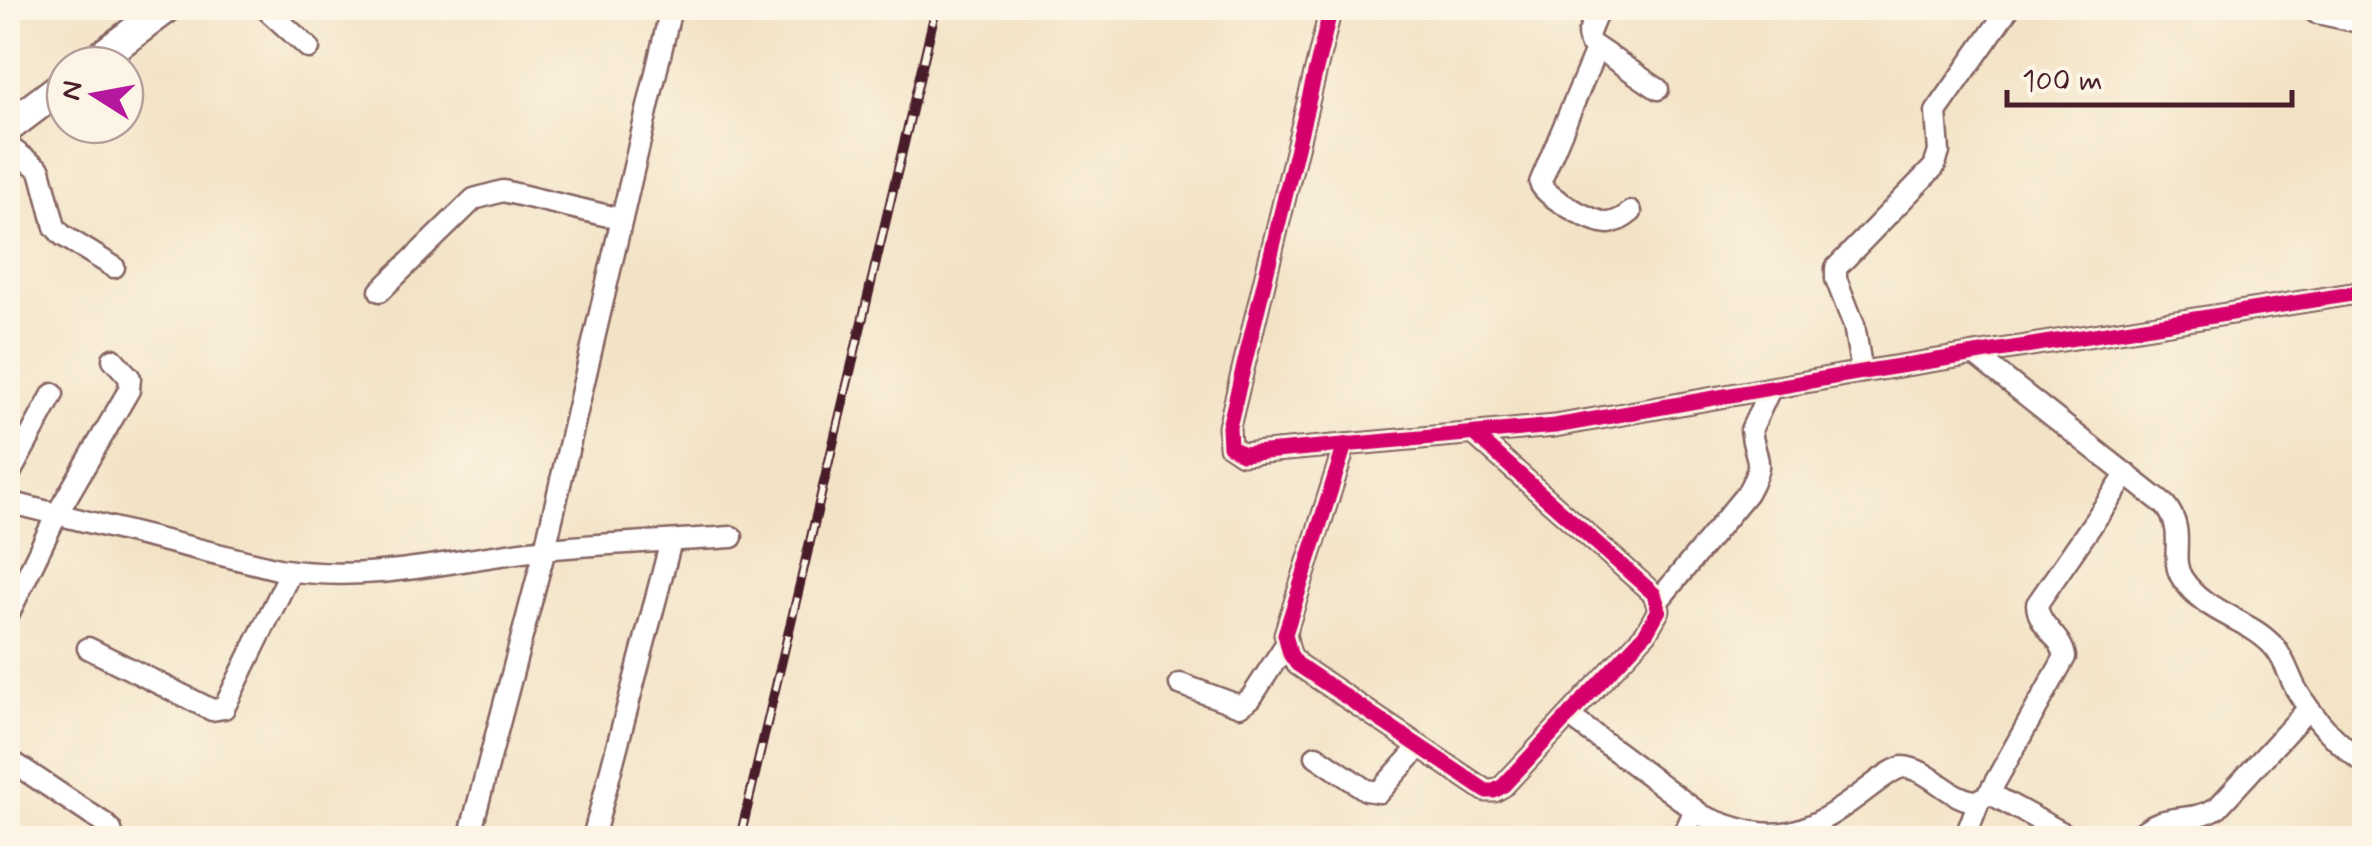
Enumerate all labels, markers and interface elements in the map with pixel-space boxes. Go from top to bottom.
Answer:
north arrow [45,45,145,145]
scale bar [2007,45,2292,107]
text: 100 m [2022,62,2103,101]
text: N [53,78,93,103]

